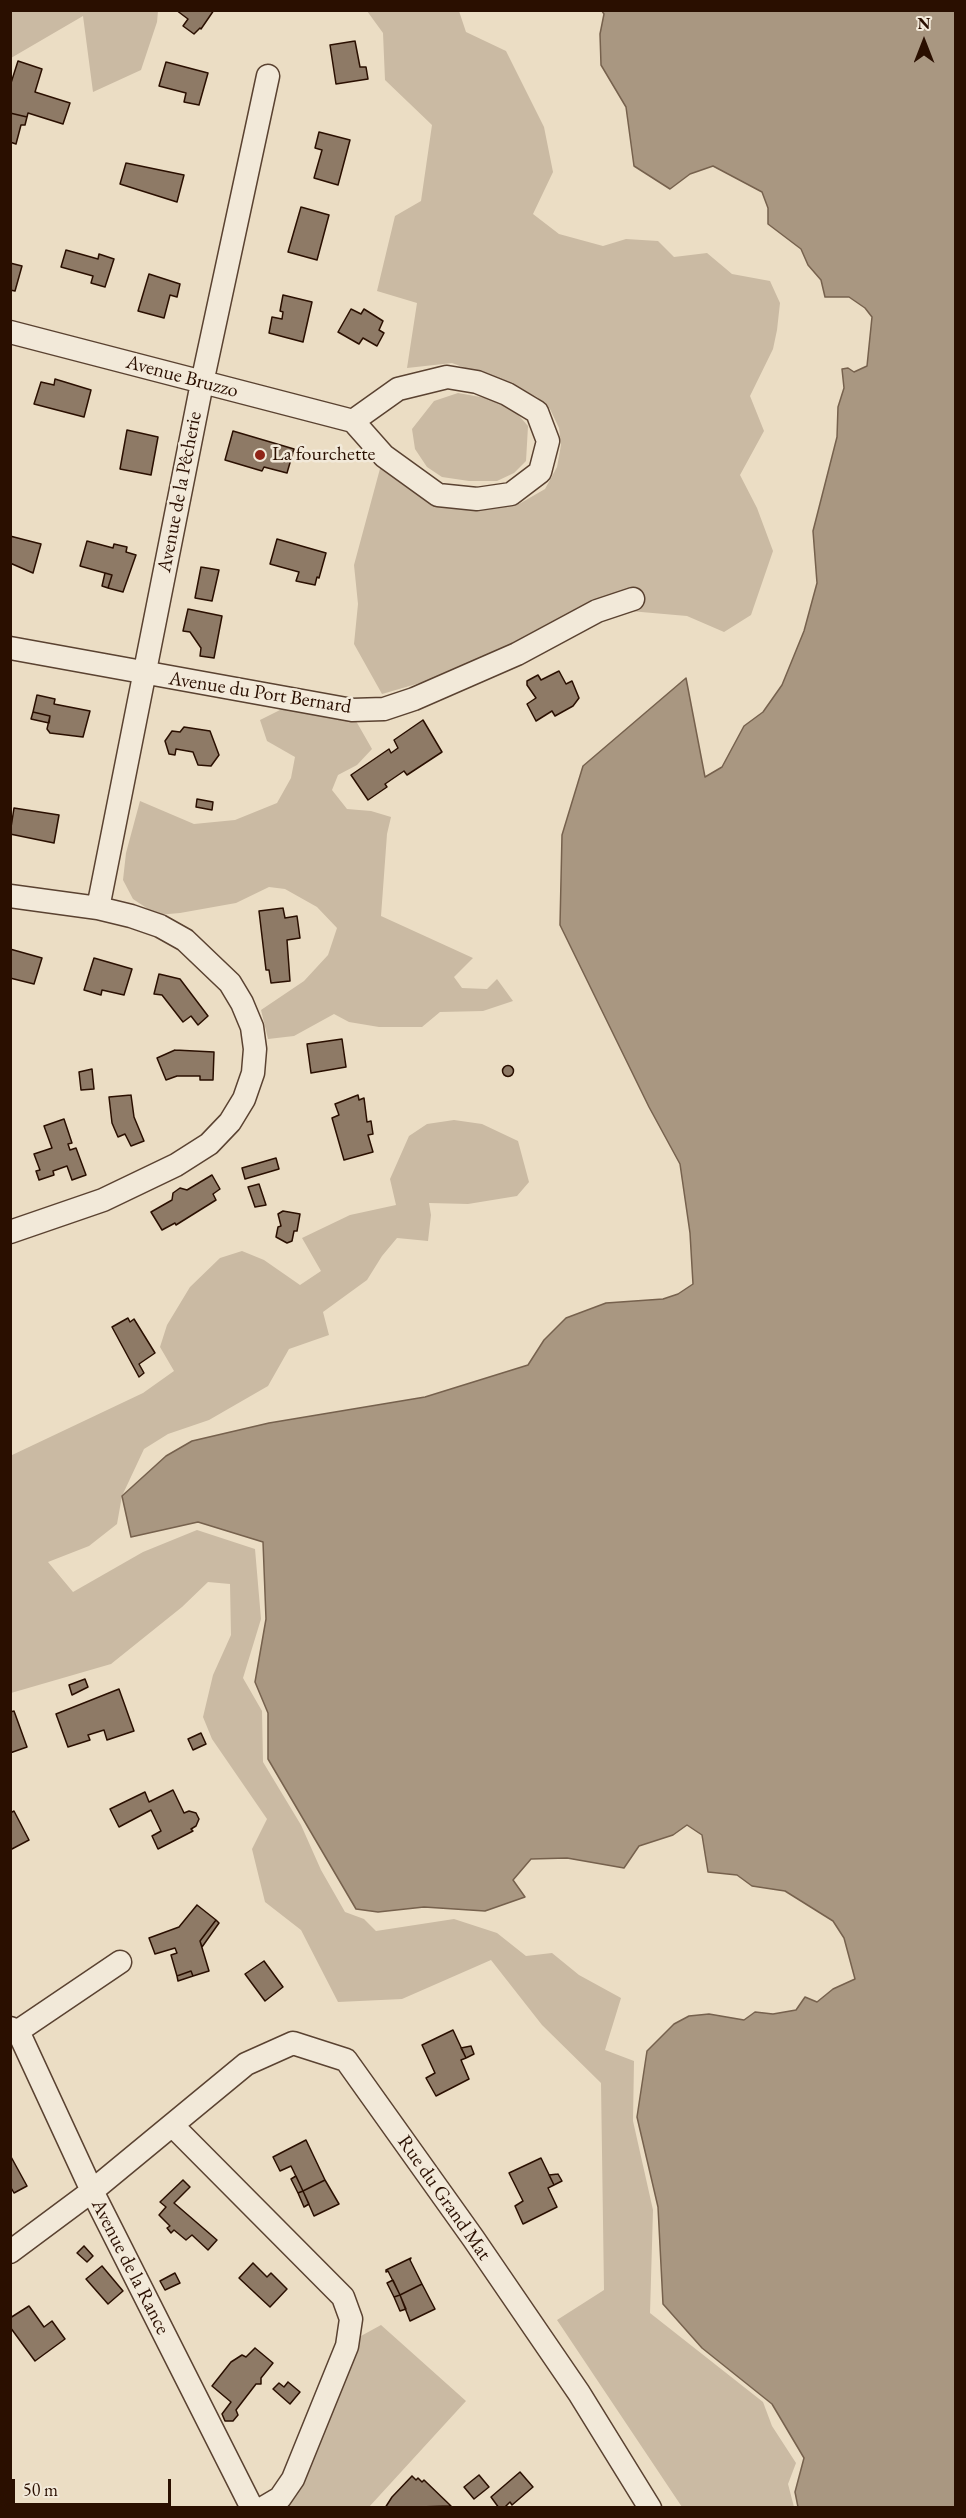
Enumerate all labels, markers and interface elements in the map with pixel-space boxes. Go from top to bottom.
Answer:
north arrow [894,12,954,72]
text: N [918,13,930,34]
street label: Avenue Bruzzo [123,350,241,404]
street label: Avenue de la Pêcherie [153,410,207,574]
place label: La fourchette [272,443,375,467]
marker: La fourchette [253,448,267,462]
street label: Avenue du Port Bernard [167,667,353,719]
street label: Rue du Grand Mat [392,2131,496,2265]
street label: Avenue de la Rance [86,2195,174,2339]
scale bar [15,2467,174,2505]
text: 50 m [23,2478,58,2501]

